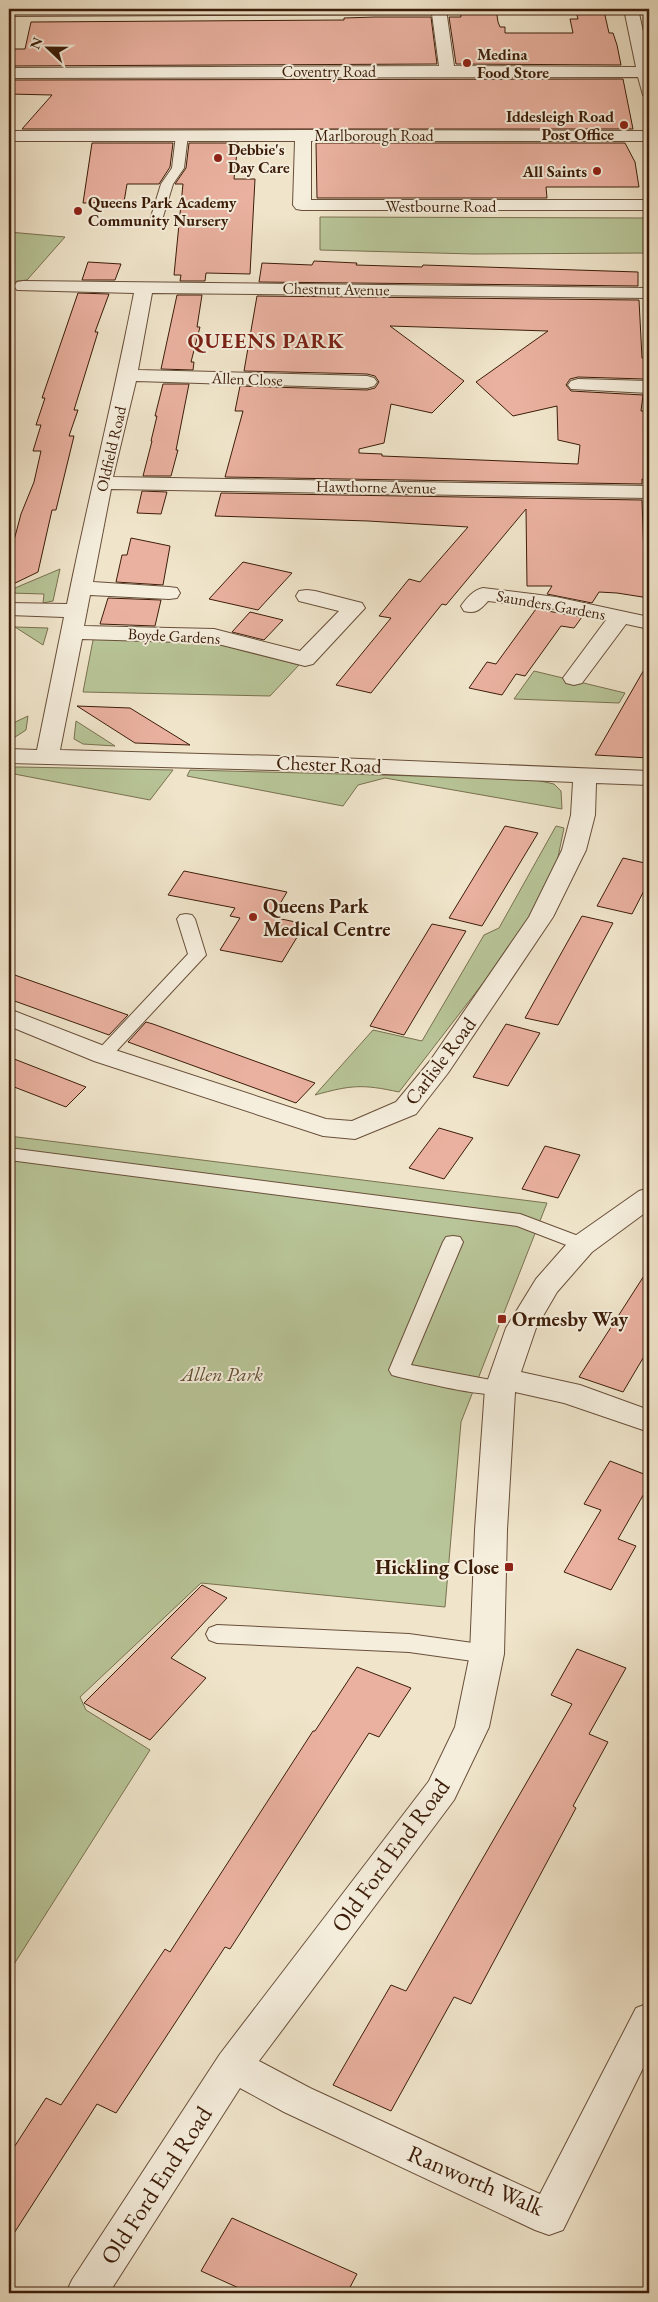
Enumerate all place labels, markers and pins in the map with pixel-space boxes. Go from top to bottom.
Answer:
place label: Medina Food Store [477,44,549,83]
marker: Medina Food Store [461,57,473,69]
place label: Iddesleigh Road Post Office [506,106,614,145]
marker: Iddesleigh Road Post Office [618,119,630,131]
place label: Debbie's Day Care [228,139,290,178]
marker: Debbie's Day Care [212,152,224,164]
place label: All Saints [521,161,587,182]
marker: All Saints [591,165,603,177]
place label: Queens Park Academy Community Nursery [88,192,237,231]
marker: Queens Park Academy Community Nursery [72,205,84,217]
place label: Queens Park Medical Centre [263,893,391,942]
marker: Queens Park Medical Centre [247,911,259,923]
place label: Ormesby Way [512,1306,628,1332]
marker: Ormesby Way [496,1313,508,1325]
place label: Hickling Close [375,1554,499,1580]
marker: Hickling Close [503,1561,515,1573]

